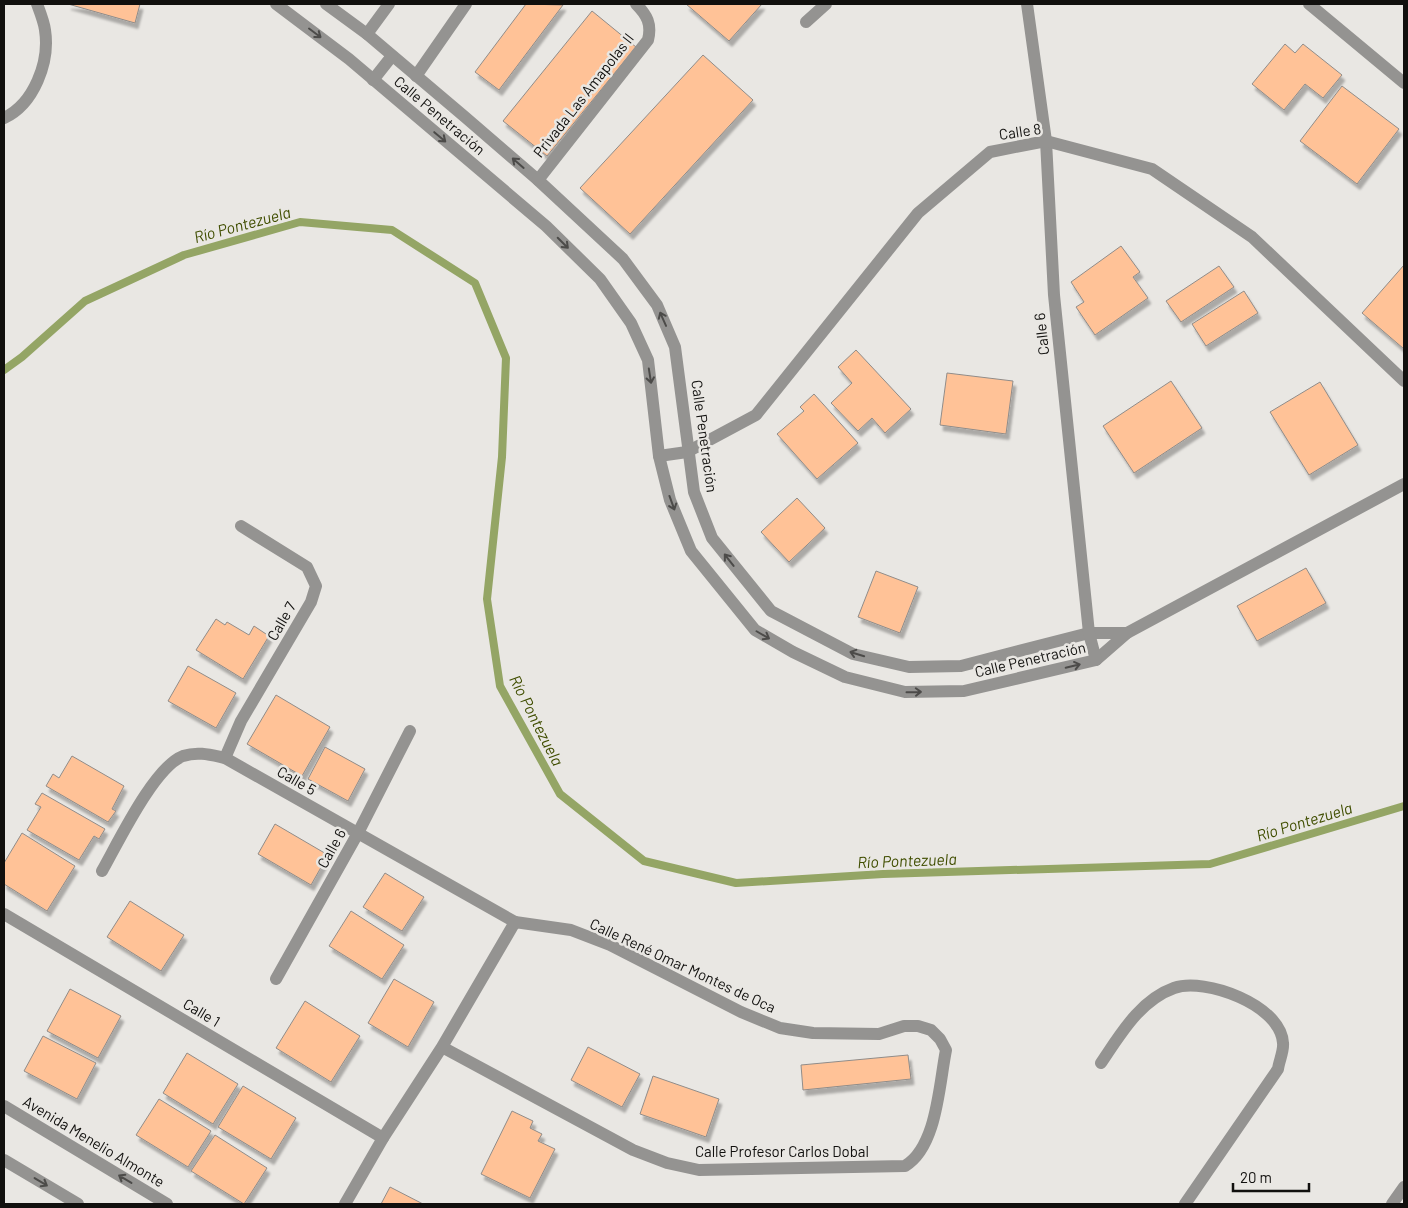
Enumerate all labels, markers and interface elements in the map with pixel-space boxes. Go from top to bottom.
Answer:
one-way arrow [308,28,321,39]
street label: Privada Las Amapolas II [529,29,637,161]
street label: Calle Penetración [391,72,489,158]
street label: Calle 8 [998,119,1042,143]
one-way arrow [433,131,446,142]
one-way arrow [511,157,524,169]
water label: Río Pontezuela [192,202,292,246]
one-way arrow [557,236,569,249]
one-way arrow [657,312,667,327]
street label: Calle 6 [1030,312,1052,356]
one-way arrow [645,368,655,384]
street label: Calle Penetración [688,379,722,493]
one-way arrow [668,495,677,511]
one-way arrow [724,554,735,567]
street label: Calle 7 [263,598,299,644]
one-way arrow [756,630,770,640]
street label: Calle Penetración [973,637,1087,681]
one-way arrow [849,649,865,659]
one-way arrow [1065,661,1081,670]
water label: Río Pontezuela [506,671,568,769]
one-way arrow [905,687,921,697]
street label: Calle 5 [274,762,320,798]
water label: Río Pontezuela [1254,797,1354,845]
street label: Calle 6 [313,825,349,871]
water label: Río Pontezuela [857,849,957,871]
street label: Calle René Omar Montes de Oca [587,914,779,1016]
street label: Calle 1 [180,994,224,1030]
street label: Avenida Menelio Almonte [20,1092,168,1190]
street label: Calle Profesor Carlos Dobal [695,1142,869,1160]
scale bar [1233,1160,1309,1192]
text: 20 m [1240,1168,1272,1186]
one-way arrow [119,1174,133,1184]
one-way arrow [33,1178,47,1188]

